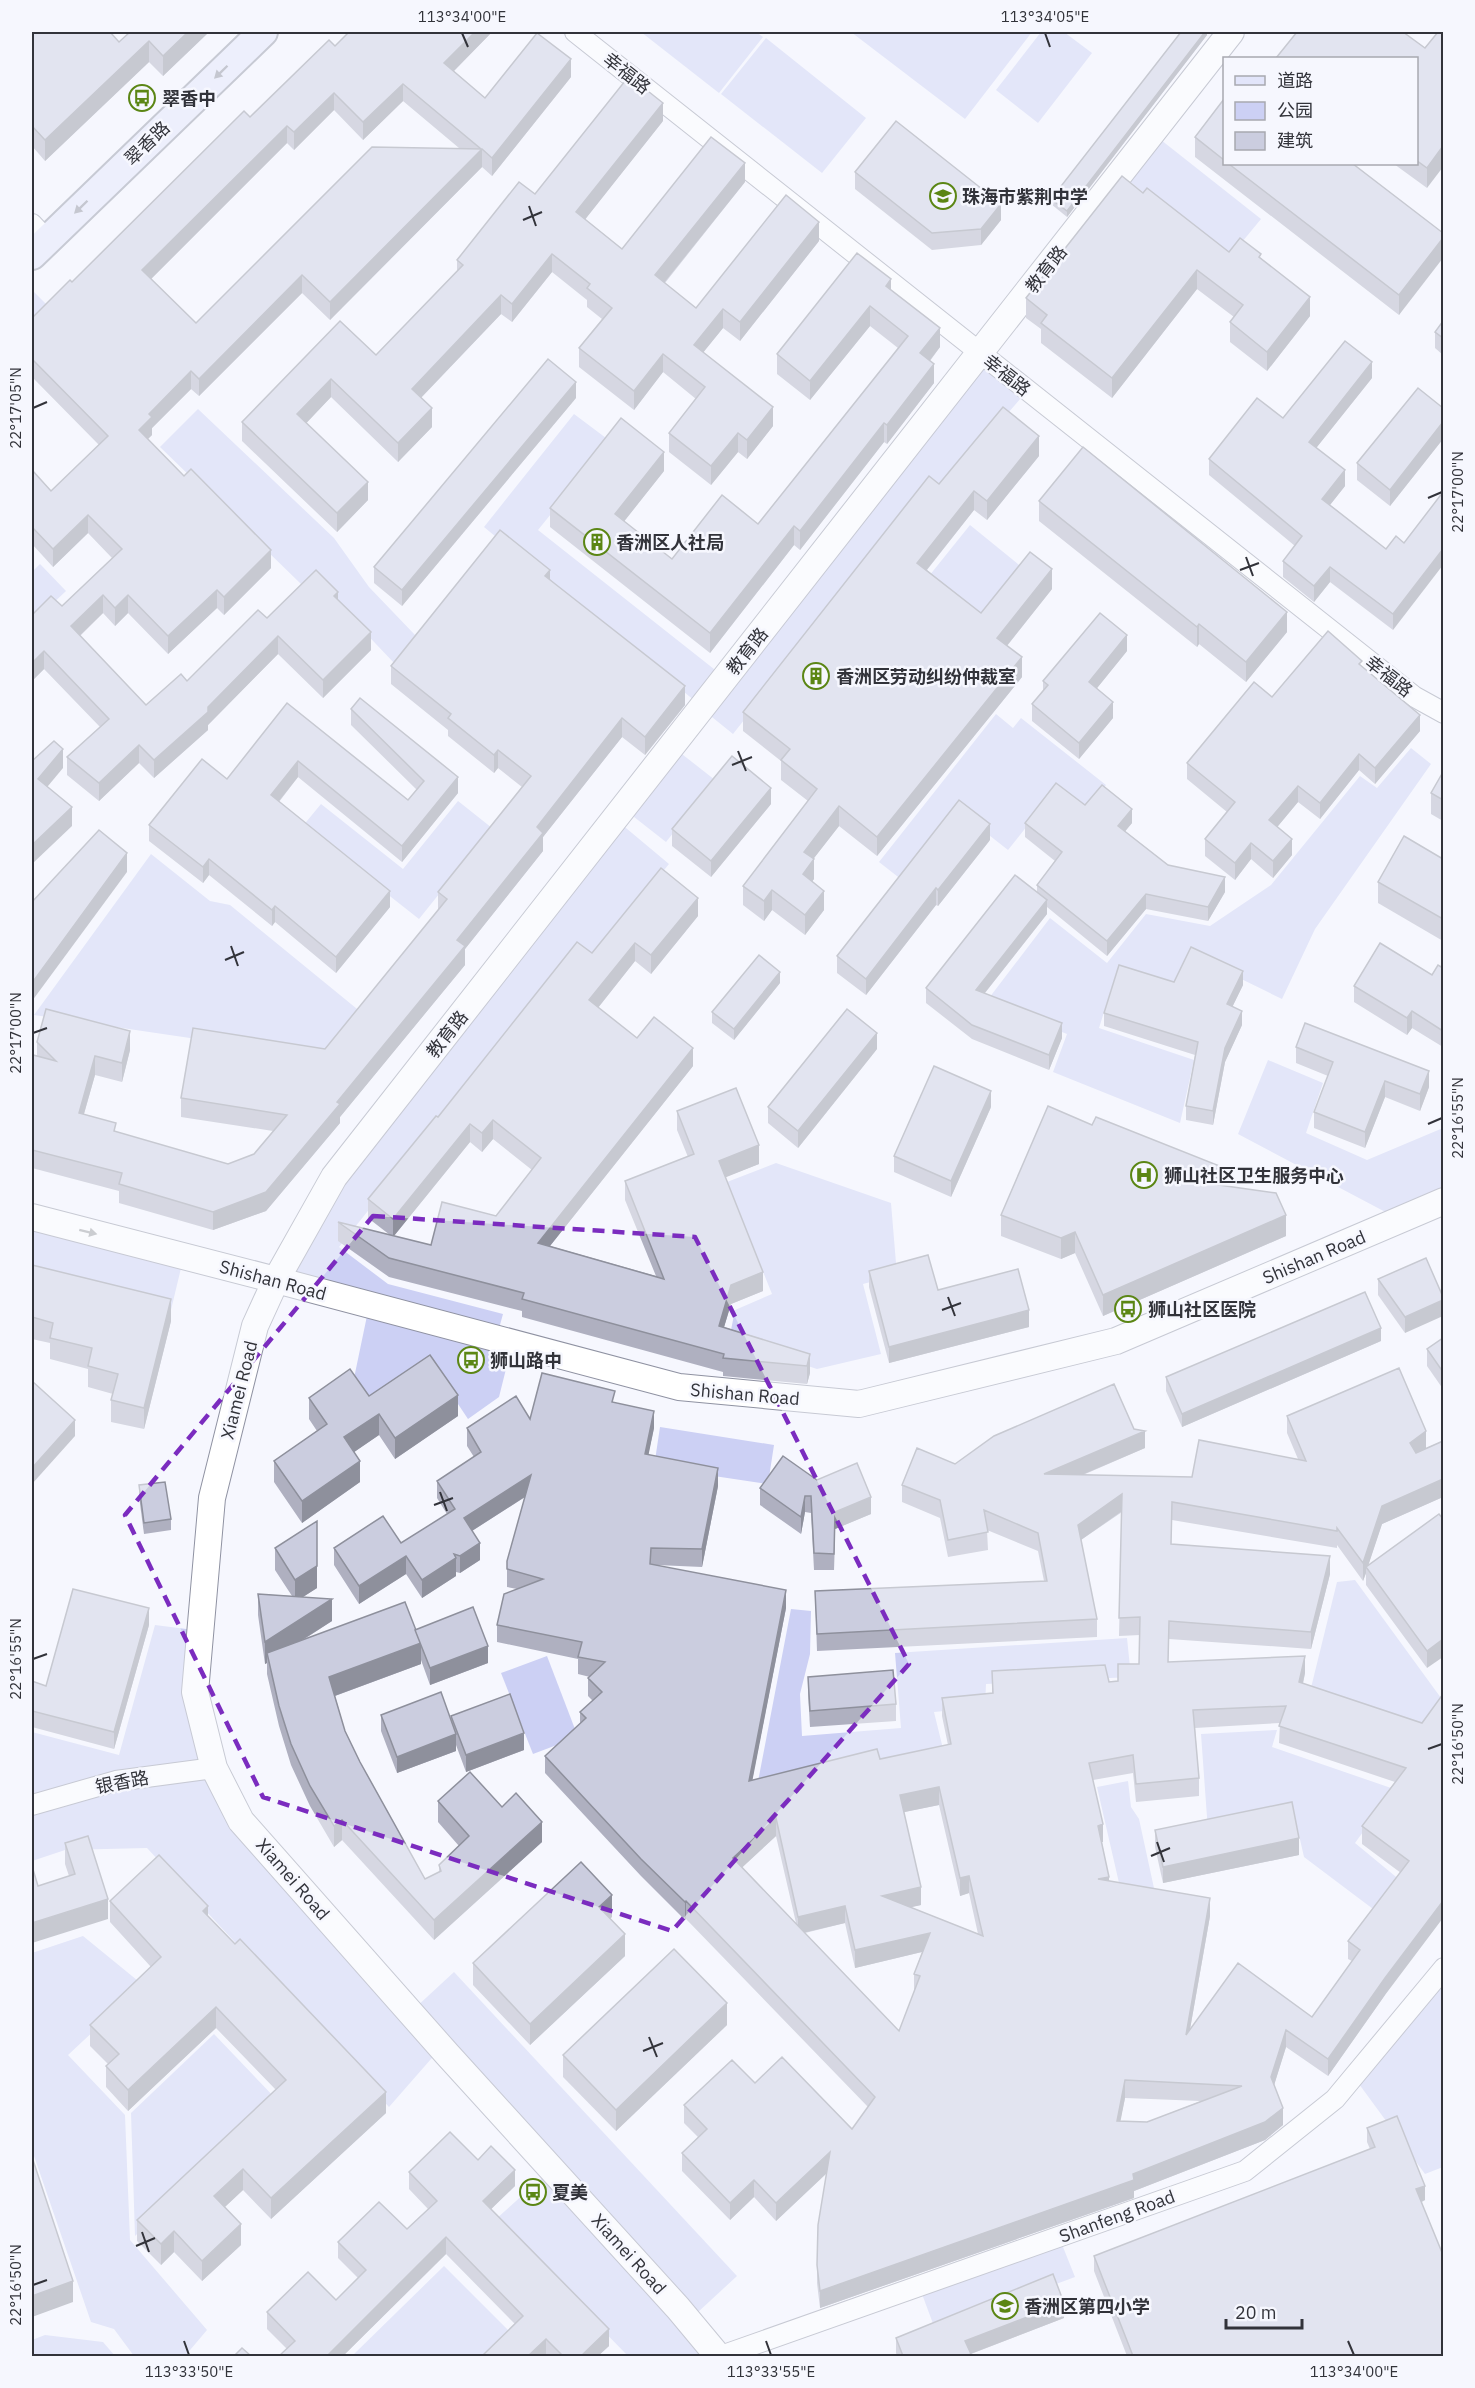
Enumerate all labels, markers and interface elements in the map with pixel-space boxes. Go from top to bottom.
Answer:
text: 113°34'00"E [418,7,506,26]
text: 113°34'05"E [1001,7,1089,26]
street label: 幸福路 [599,47,655,99]
legend [1223,57,1418,165]
one-way arrow [214,65,229,79]
text: 道路 [1277,69,1313,92]
bus stop icon: 翠香中 [127,83,157,113]
place label: 翠香中 [162,87,216,110]
text: 公园 [1277,99,1313,122]
street label: 翠香路 [120,116,174,170]
text: 建筑 [1277,129,1313,152]
school or university icon: 珠海市紫荆中学 [928,181,958,211]
place label: 珠海市紫荆中学 [962,185,1088,208]
one-way arrow [73,200,88,214]
street label: 教育路 [1020,241,1072,297]
street label: 幸福路 [979,349,1035,401]
text: 22°17'05"N [6,367,25,449]
text: 22°17'00"N [1448,451,1467,533]
building icon: 香洲区人社局 [582,527,612,557]
place label: 香洲区人社局 [616,531,724,554]
street label: 教育路 [721,623,773,679]
street label: 幸福路 [1361,650,1417,702]
building icon: 香洲区劳动纠纷仲裁室 [801,661,831,691]
place label: 香洲区劳动纠纷仲裁室 [836,665,1016,688]
text: 22°17'00"N [6,992,25,1074]
street label: 教育路 [421,1006,473,1062]
text: 22°16'55"N [1448,1077,1467,1159]
hospital icon: 狮山社区卫生服务中心 [1129,1160,1159,1190]
place label: 狮山社区卫生服务中心 [1164,1164,1344,1187]
street label: Shishan Road [1259,1225,1369,1289]
one-way arrow [79,1228,97,1237]
street label: Shishan Road [217,1255,329,1305]
bus stop icon: 狮山社区医院 [1113,1294,1143,1324]
place label: 狮山社区医院 [1148,1298,1256,1321]
street label: Xiamei Road [216,1338,262,1442]
bus stop icon: 狮山路中 [456,1345,486,1375]
place label: 狮山路中 [490,1349,562,1372]
street label: Shishan Road [689,1378,801,1410]
text: 22°16'55"N [6,1618,25,1700]
text: 22°16'50"N [1448,1703,1467,1785]
street label: 银香路 [93,1766,151,1798]
street label: Xiamei Road [251,1833,335,1925]
bus stop icon: 夏美 [518,2177,548,2207]
place label: 夏美 [552,2181,588,2204]
street label: Shanfeng Road [1056,2184,1178,2248]
street label: Xiamei Road [587,2209,671,2299]
text: 22°16'50"N [6,2244,25,2326]
school or university icon: 香洲区第四小学 [990,2291,1020,2321]
scale bar [1226,2292,1302,2330]
place label: 香洲区第四小学 [1024,2295,1150,2318]
text: 20 m [1235,2301,1277,2324]
text: 113°33'50"E [145,2362,233,2381]
text: 113°33'55"E [727,2362,815,2381]
text: 113°34'00"E [1310,2362,1398,2381]

